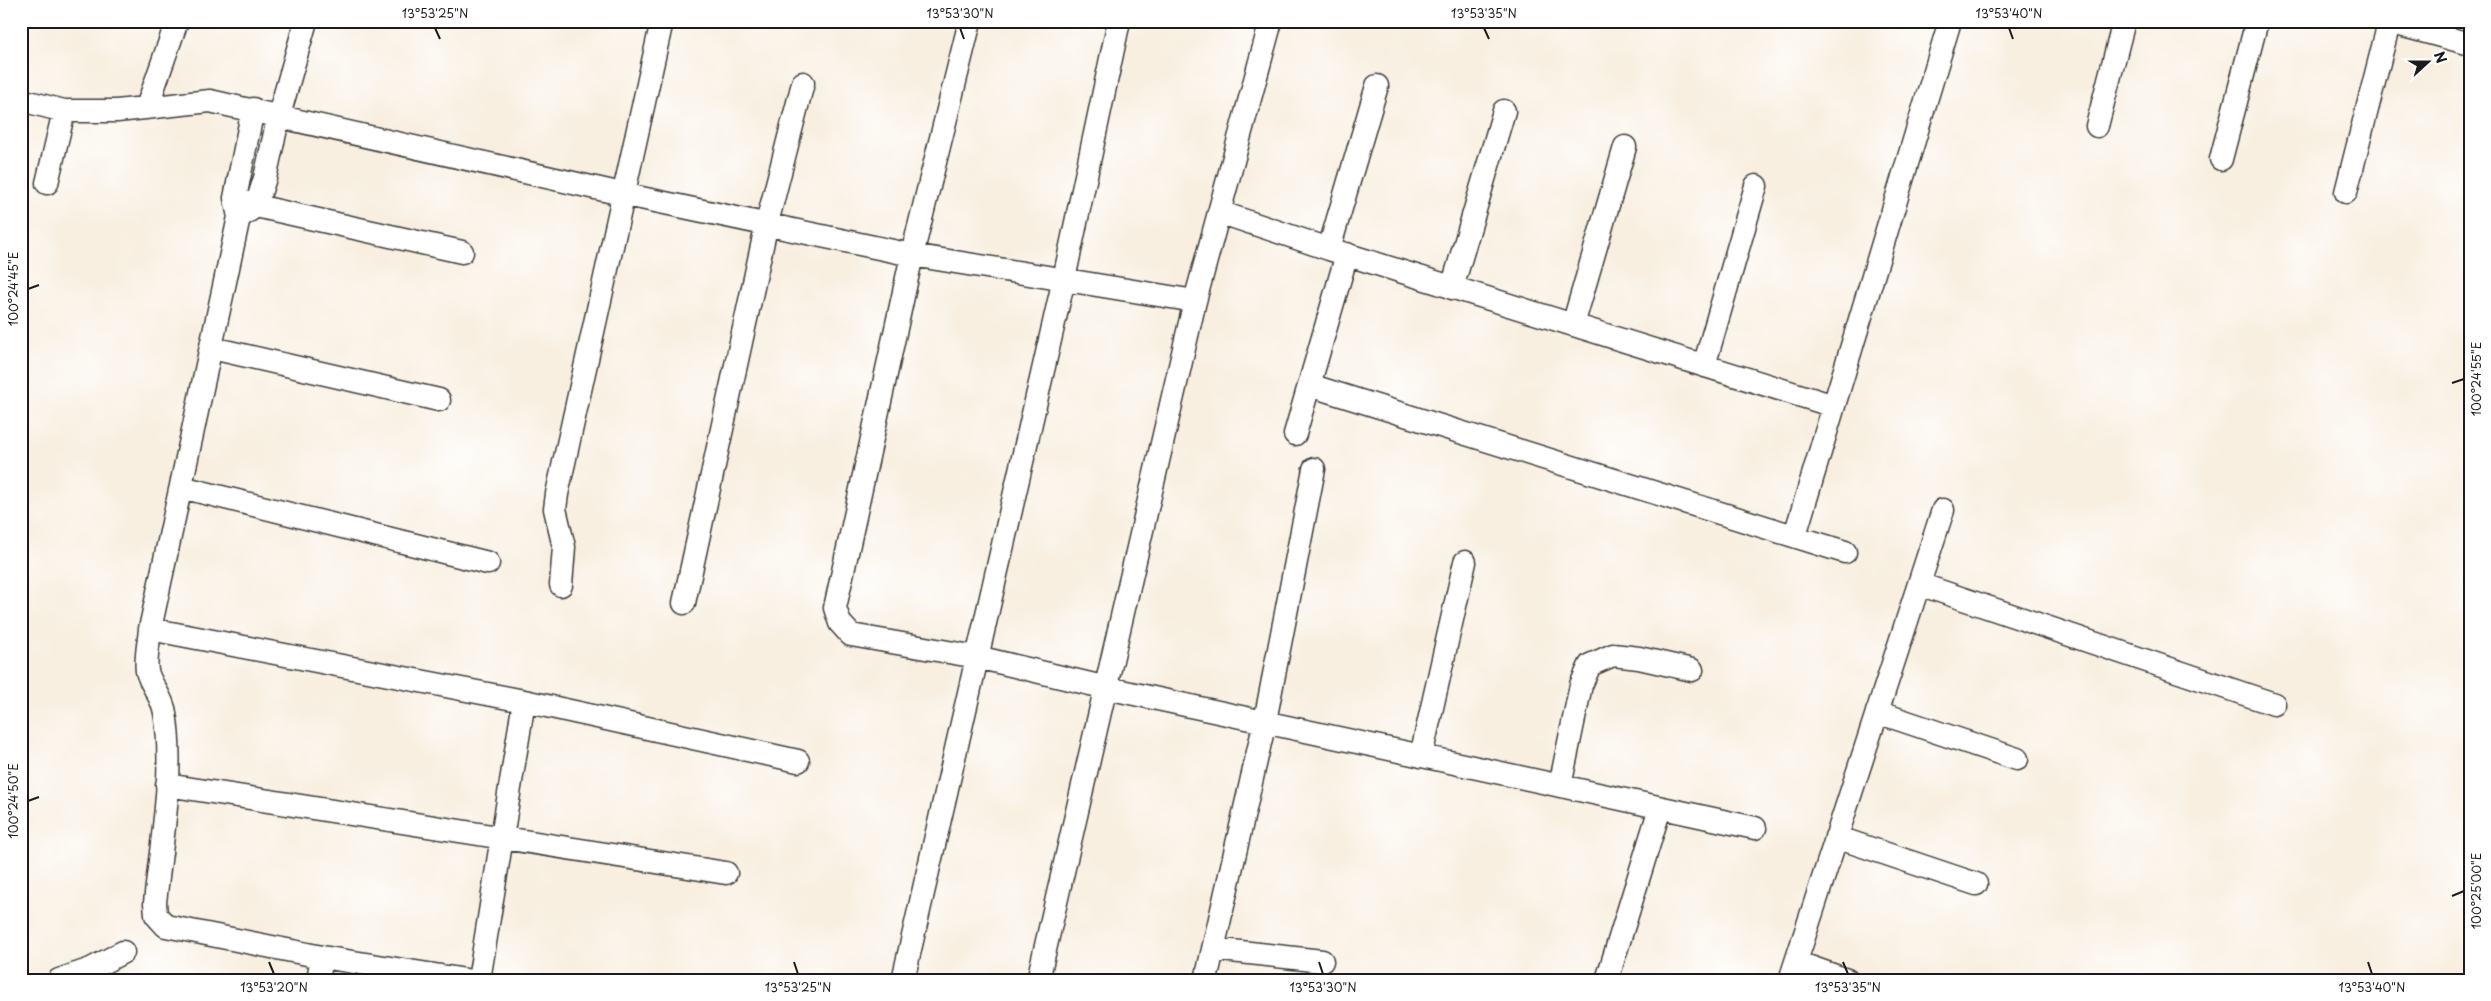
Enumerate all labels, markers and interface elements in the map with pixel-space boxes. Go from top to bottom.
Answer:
text: 13°53'25"N [402,4,468,22]
text: 13°53'30"N [926,4,994,22]
text: 13°53'35"N [1451,4,1517,22]
text: 13°53'40"N [1976,4,2042,22]
north arrow [2404,38,2454,88]
text: N [2429,48,2452,66]
text: 100°24'45"E [4,252,22,326]
text: 100°24'55"E [2467,342,2485,416]
text: 100°24'50"E [4,763,22,839]
text: 100°25'00"E [2467,853,2485,929]
text: 13°53'20"N [240,978,308,996]
text: 13°53'25"N [765,978,831,996]
text: 13°53'30"N [1289,978,1357,996]
text: 13°53'35"N [1815,978,1881,996]
text: 13°53'40"N [2339,978,2405,996]

